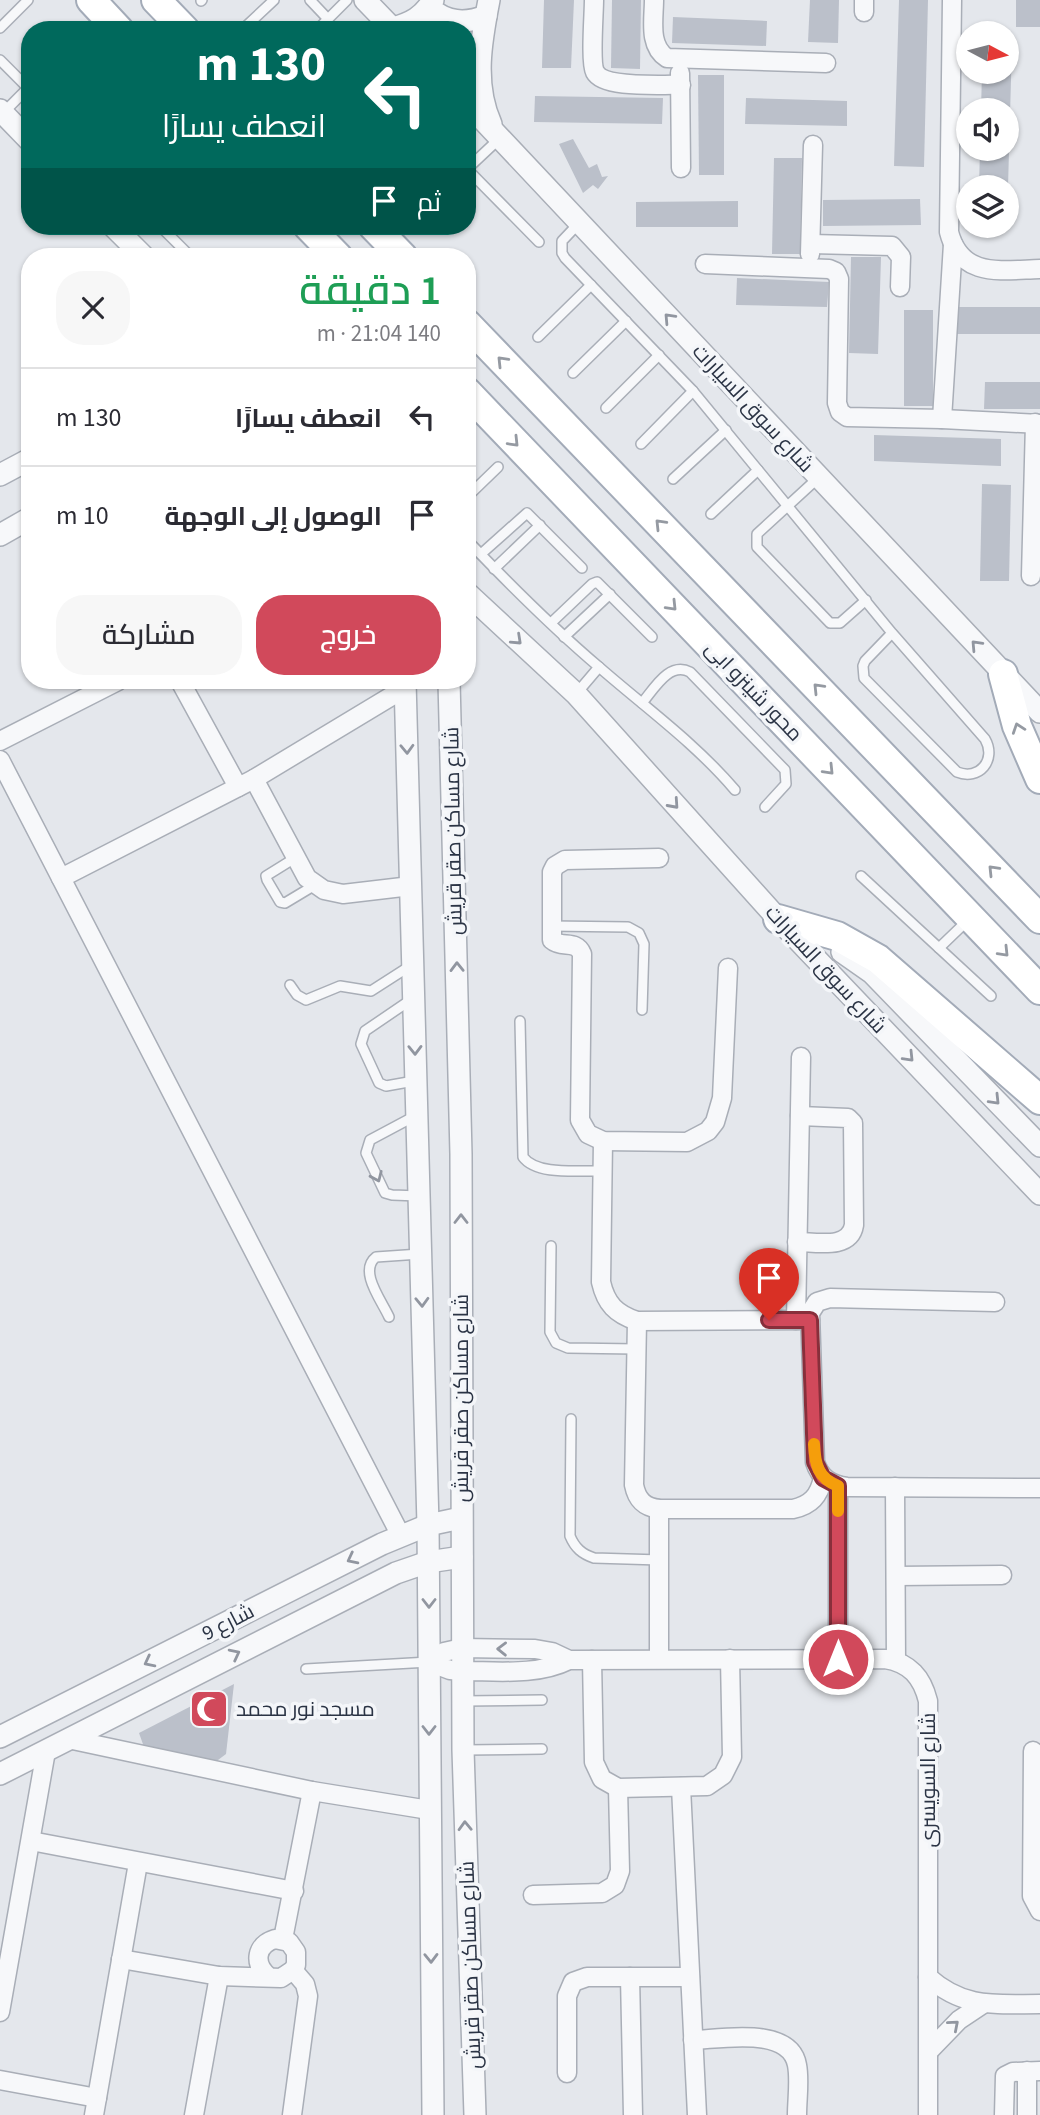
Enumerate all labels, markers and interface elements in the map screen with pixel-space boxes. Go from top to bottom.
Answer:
north arrow [956,21,1018,84]
map controls [956,21,1019,238]
text: 130 m [197,30,326,100]
icon: left [350,49,441,140]
button: sound [956,98,1019,161]
text: انعطف يسارًا [162,104,326,150]
button: layers [956,175,1019,238]
icon: arrive [365,182,403,220]
text: ثم [417,184,441,221]
text: 1 دقيقة [299,261,441,321]
button: close [56,271,130,345]
one-way arrow [665,314,678,327]
text: 140 m · 21:04 [317,317,441,350]
street label: شارع سوق السيارات [685,337,821,479]
one-way arrow [498,356,511,369]
icon: left [403,398,441,436]
text: 130 m [56,399,122,436]
text: انعطف يسارًا [235,400,382,437]
one-way arrow [506,433,519,446]
icon: arrive [403,496,441,534]
text: 10 m [56,497,109,534]
text: الوصول إلى الوجهة [164,498,382,535]
one-way arrow [656,520,669,533]
button: مشاركة [56,595,242,675]
button: خروج [256,595,441,675]
one-way arrow [663,598,676,611]
one-way arrow [509,631,522,644]
street label: محور شينزو ابى [698,634,810,748]
one-way arrow [972,640,984,653]
one-way arrow [813,684,826,697]
one-way arrow [1012,722,1026,734]
street label: شارع مساكن صقر قريش [436,727,470,935]
one-way arrow [399,744,414,755]
one-way arrow [821,762,834,775]
one-way arrow [666,796,679,809]
one-way arrow [988,865,1001,878]
street label: شارع سوق السيارات [758,898,894,1040]
one-way arrow [995,944,1008,957]
one-way arrow [449,961,464,972]
one-way arrow [407,1045,423,1056]
one-way arrow [901,1048,914,1061]
one-way arrow [987,1092,1000,1105]
one-way arrow [369,1170,383,1182]
one-way arrow [453,1213,469,1224]
pin [739,1248,799,1320]
icon: arrive [750,1259,788,1297]
street label: شارع مساكن صقر قريش [446,1294,476,1502]
one-way arrow [414,1297,429,1308]
one-way arrow [347,1551,359,1565]
street label: شارع 9 [197,1596,259,1648]
one-way arrow [421,1597,436,1608]
position arrow [801,1622,875,1696]
one-way arrow [496,1641,507,1657]
one-way arrow [228,1649,241,1663]
one-way arrow [144,1653,156,1667]
mosque icon: مسجد نور محمد [188,1688,230,1730]
place label: مسجد نور محمد [236,1694,375,1724]
street label: شارع السويسرى [913,1713,943,1847]
one-way arrow [421,1725,437,1736]
one-way arrow [458,1821,473,1832]
street label: شارع مساكن صقر قريش [451,1860,489,2070]
one-way arrow [423,1953,439,1963]
one-way arrow [946,2021,959,2033]

